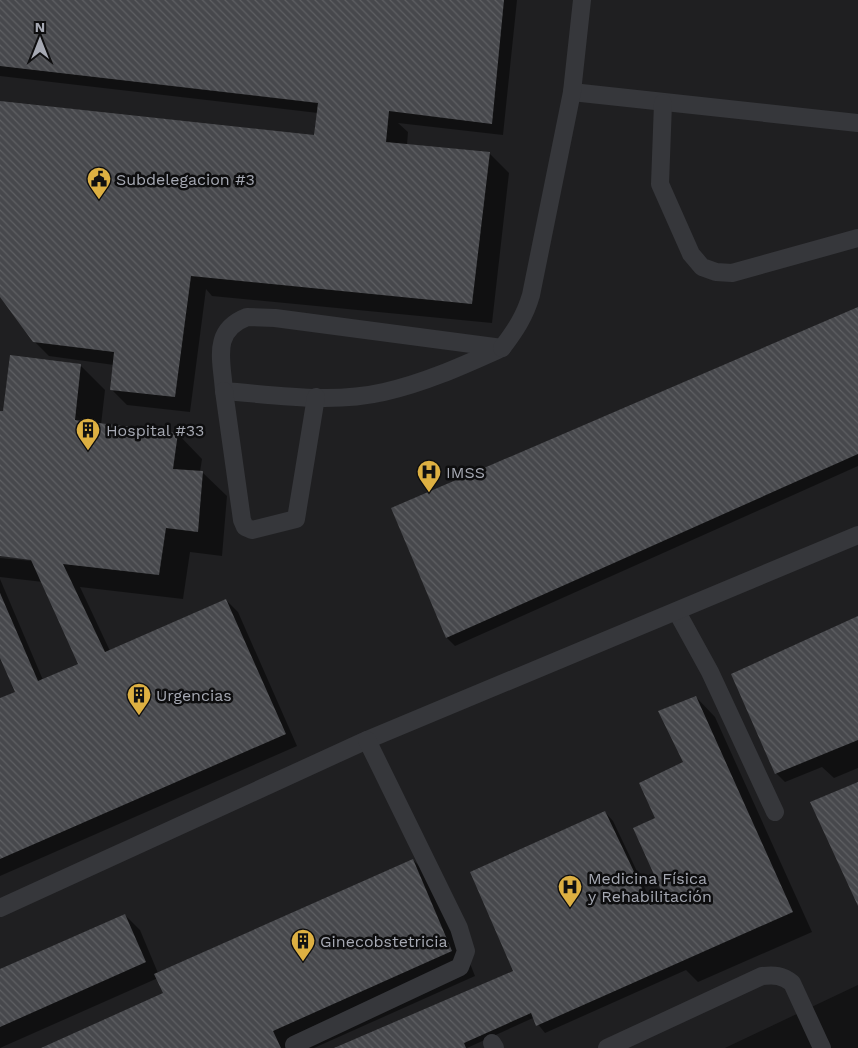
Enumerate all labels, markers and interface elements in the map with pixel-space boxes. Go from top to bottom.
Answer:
north arrow [15,15,65,65]
text: N [35,19,45,35]
public building icon: Subdelegacion #3 [86,166,112,200]
place label: Subdelegacion #3 [116,170,255,189]
building icon: Hospital #33 [75,417,101,451]
place label: Hospital #33 [106,421,204,440]
hospital icon: IMSS [416,459,442,493]
place label: IMSS [446,463,485,482]
building icon: Urgencias [126,682,152,716]
place label: Urgencias [156,686,232,705]
place label: Medicina Física y Rehabilitación [588,869,712,906]
hospital icon: Medicina Física y Rehabilitación [557,874,583,908]
building icon: Ginecobstetricia [290,928,316,962]
place label: Ginecobstetricia [320,932,447,951]

